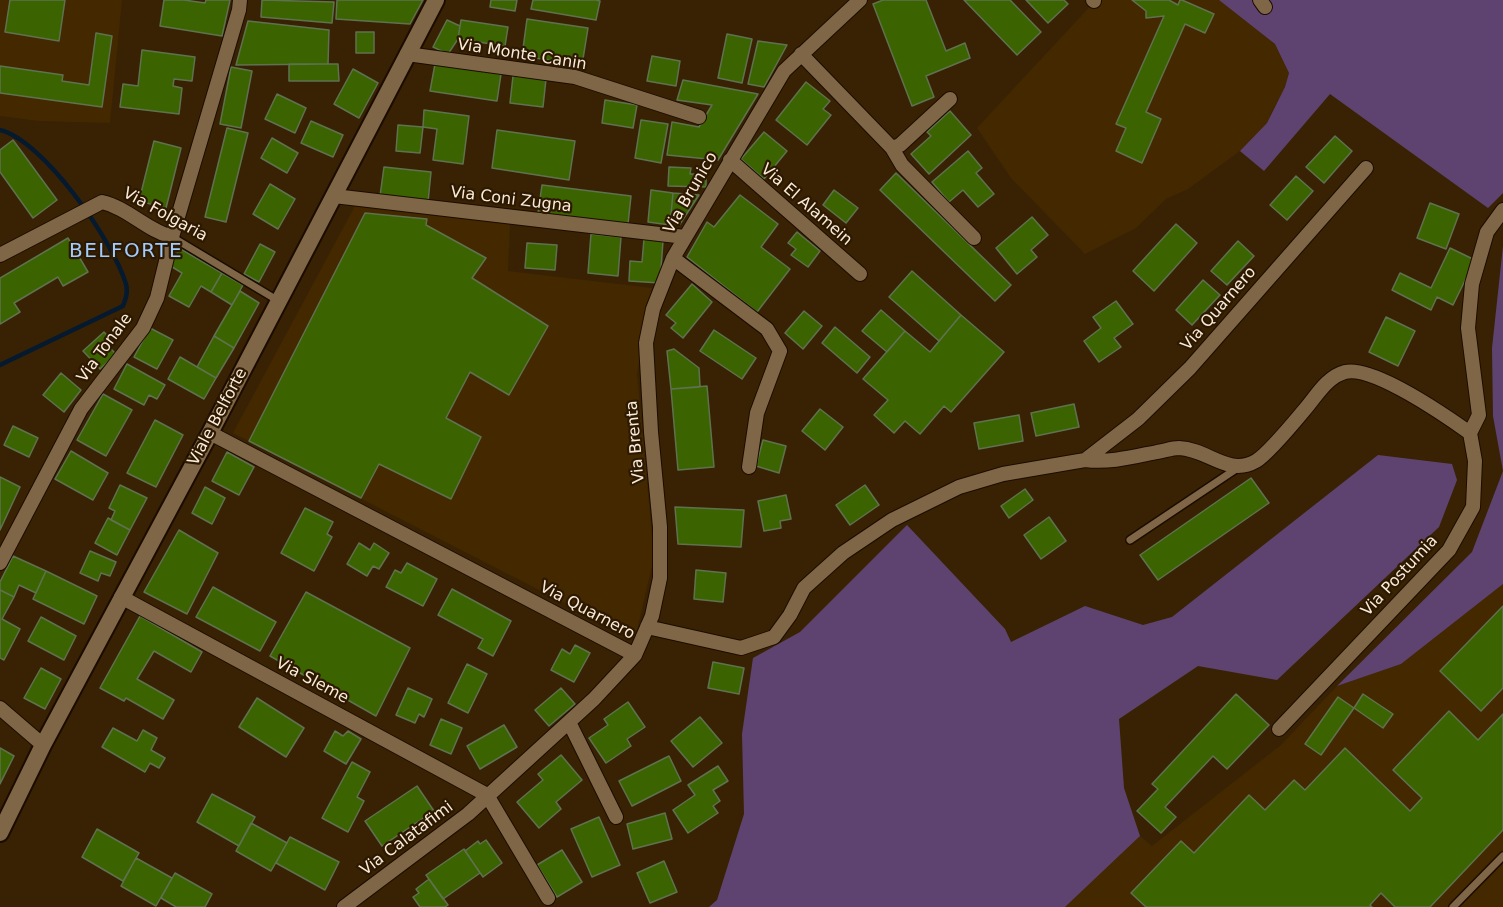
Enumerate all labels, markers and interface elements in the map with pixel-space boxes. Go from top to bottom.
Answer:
street label: Via Monte Canin [456,35,588,75]
street label: Via Brunico [660,149,722,237]
street label: Via El Alamein [756,160,856,250]
street label: Via Coni Zugna [449,183,573,217]
street label: Via Folgaria [119,184,211,246]
district label: BELFORTE [69,240,183,264]
street label: Via Quarnero [1177,263,1261,355]
street label: Via Tonale [73,310,137,386]
street label: Viale Belforte [184,365,252,469]
street label: Via Brenta [623,400,649,484]
street label: Via Postumia [1358,532,1442,620]
street label: Via Quarnero [536,578,638,644]
street label: Via Sleme [272,654,352,708]
street label: Via Calatafimi [357,798,457,880]

